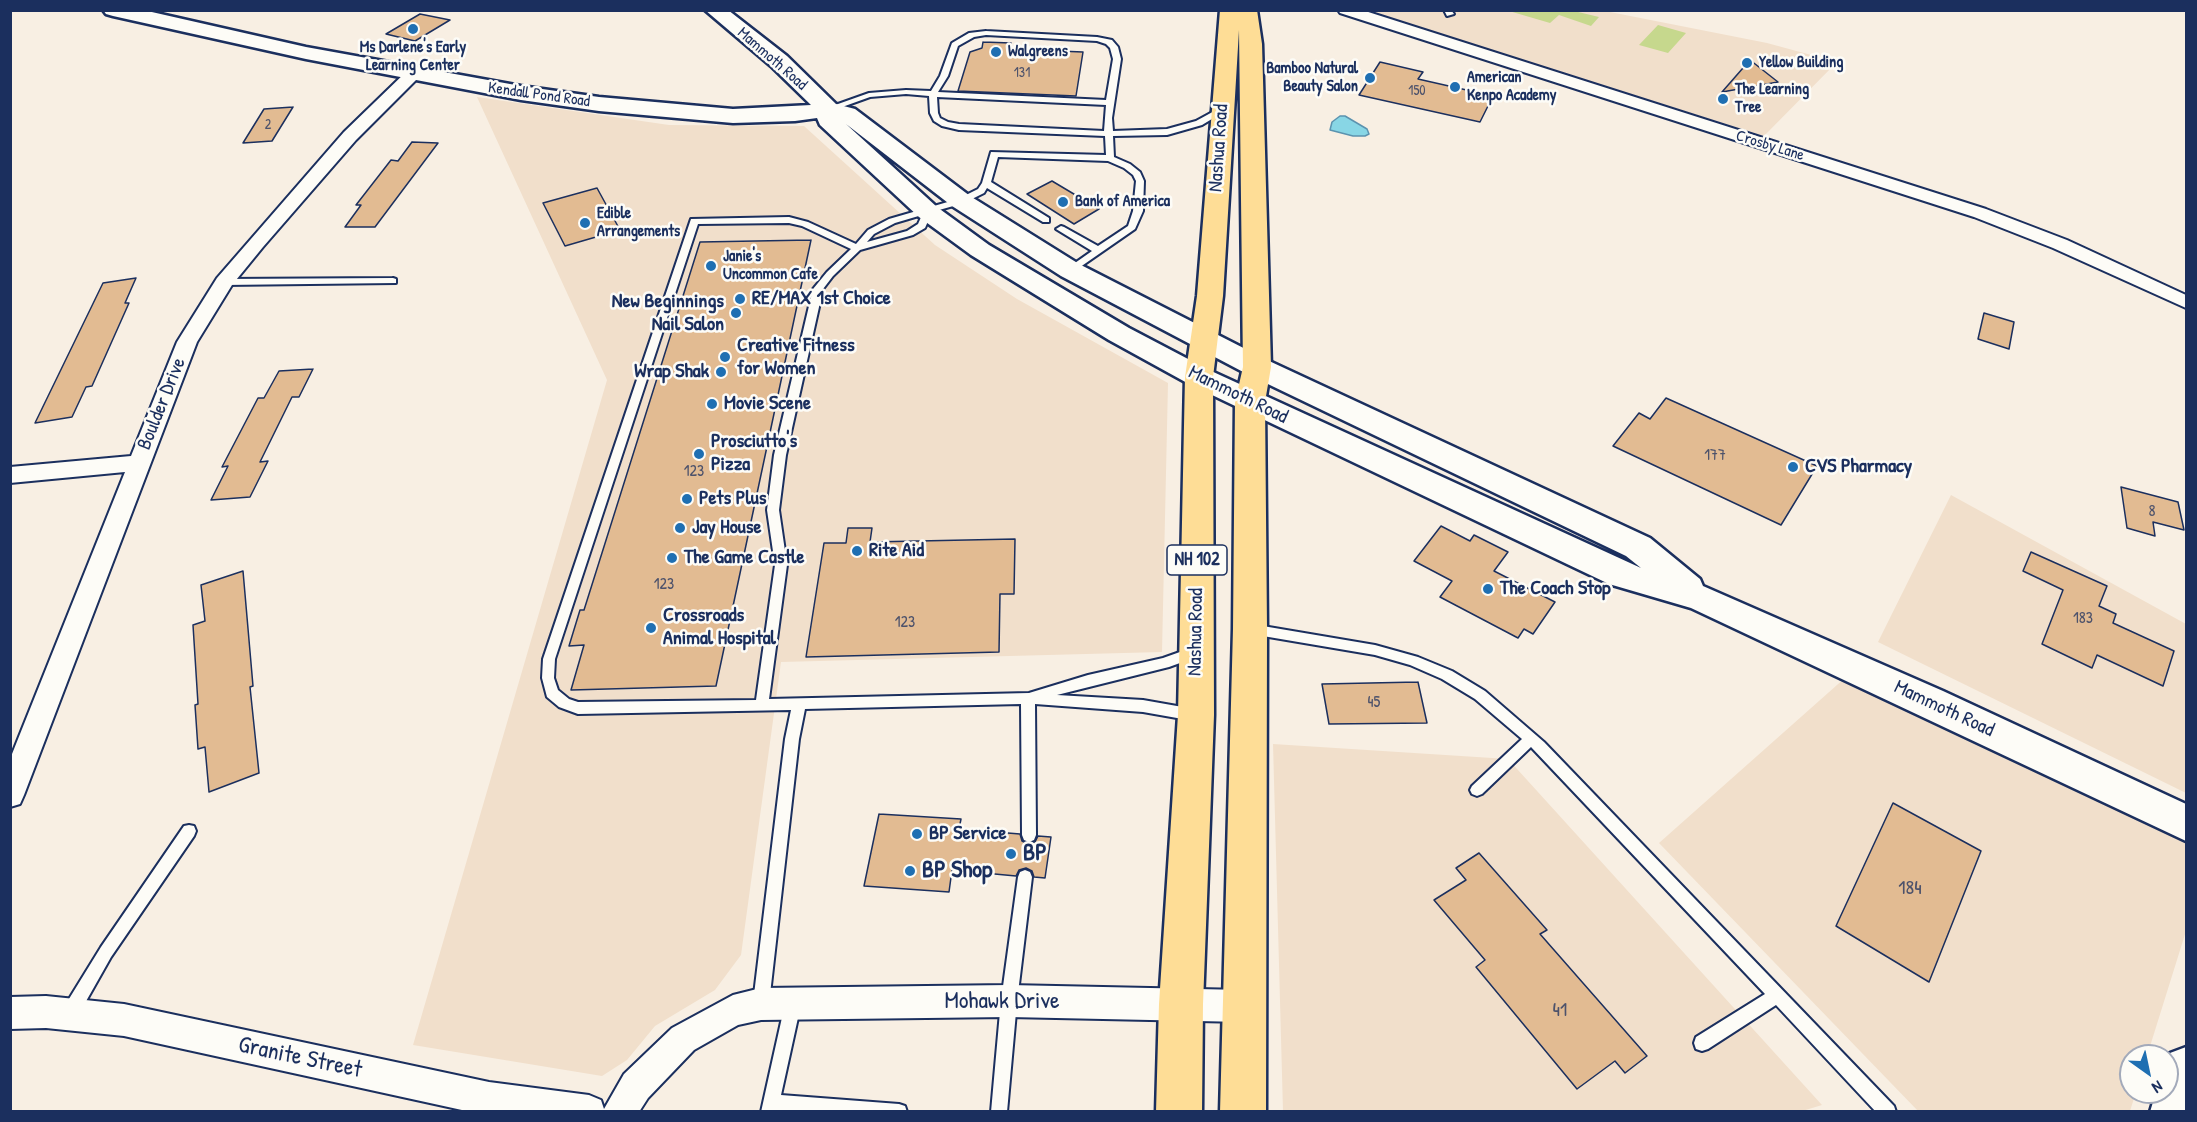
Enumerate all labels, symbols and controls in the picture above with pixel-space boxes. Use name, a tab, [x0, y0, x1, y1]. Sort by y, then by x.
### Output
marker: Ms Darlene's Early Learning Center	[406, 22, 420, 36]
street label: Mammoth Road	[733, 24, 811, 94]
place label: Ms Darlene's Early Learning Center	[360, 38, 466, 76]
place label: Walgreens	[1008, 42, 1068, 62]
marker: Walgreens	[989, 45, 1003, 59]
place label: Yellow Building	[1759, 53, 1843, 73]
marker: Yellow Building	[1740, 56, 1754, 70]
place label: Bamboo Natural Beauty Salon	[1266, 59, 1358, 97]
house number: 131	[1014, 65, 1030, 81]
place label: American Kenpo Academy	[1467, 68, 1556, 106]
marker: Bamboo Natural Beauty Salon	[1363, 71, 1377, 85]
street label: Kendall Pond Road	[487, 78, 591, 112]
marker: American Kenpo Academy	[1448, 80, 1462, 94]
place label: The Learning Tree	[1735, 80, 1809, 118]
house number: 150	[1408, 83, 1426, 99]
marker: The Learning Tree	[1716, 92, 1730, 106]
street label: Nashua Road	[1204, 103, 1234, 193]
house number: 2	[265, 117, 271, 133]
street label: Crosby Lane	[1734, 127, 1806, 165]
place label: Bank of America	[1075, 192, 1170, 212]
marker: Bank of America	[1056, 195, 1070, 209]
place label: Edible Arrangements	[597, 204, 680, 242]
marker: Edible Arrangements	[578, 216, 592, 230]
place label: Janie's Uncommon Cafe	[723, 247, 818, 285]
marker: Janie's Uncommon Cafe	[704, 259, 718, 273]
place label: RE/MAX 1st Choice	[752, 287, 891, 311]
place label: New Beginnings Nail Salon	[612, 290, 724, 337]
marker: RE/MAX 1st Choice	[733, 292, 747, 306]
marker: New Beginnings Nail Salon	[729, 306, 743, 320]
place label: Creative Fitness for Women	[737, 334, 855, 381]
marker: Creative Fitness for Women	[718, 350, 732, 364]
street label: Boulder Drive	[133, 354, 191, 454]
place label: Wrap Shak	[634, 360, 709, 384]
street label: Mammoth Road	[1184, 361, 1292, 429]
marker: Wrap Shak	[714, 365, 728, 379]
place label: Movie Scene	[724, 392, 811, 416]
marker: Movie Scene	[705, 397, 719, 411]
place label: Prosciutto's Pizza	[711, 430, 797, 477]
house number: 177	[1704, 446, 1726, 466]
marker: Prosciutto's Pizza	[692, 447, 706, 461]
place label: CVS Pharmacy	[1805, 455, 1912, 479]
marker: CVS Pharmacy	[1786, 460, 1800, 474]
house number: 123	[684, 462, 704, 482]
place label: Pets Plus	[699, 487, 766, 511]
marker: Pets Plus	[680, 492, 694, 506]
house number: 8	[2149, 502, 2155, 522]
place label: Jay House	[692, 516, 761, 540]
marker: Jay House	[673, 521, 687, 535]
place label: Rite Aid	[869, 539, 924, 563]
marker: Rite Aid	[850, 544, 864, 558]
road number: NH 102	[1167, 545, 1227, 575]
place label: The Game Castle	[684, 546, 805, 570]
marker: The Game Castle	[665, 551, 679, 565]
house number: 123	[654, 575, 674, 595]
place label: The Coach Stop	[1500, 577, 1611, 601]
marker: The Coach Stop	[1481, 582, 1495, 596]
street label: Nashua Road	[1183, 588, 1209, 676]
place label: Crossroads Animal Hospital	[663, 604, 776, 651]
house number: 183	[2073, 609, 2093, 629]
house number: 123	[895, 613, 915, 633]
marker: Crossroads Animal Hospital	[644, 621, 658, 635]
street label: Mammoth Road	[1890, 675, 1998, 743]
house number: 45	[1368, 693, 1380, 713]
place label: BP Service	[929, 822, 1006, 846]
marker: BP Service	[910, 827, 924, 841]
place label: BP	[1023, 840, 1047, 868]
marker: BP	[1004, 847, 1018, 861]
place label: BP Shop	[922, 857, 992, 885]
marker: BP Shop	[903, 864, 917, 878]
house number: 184	[1898, 877, 1922, 901]
street label: Mohawk Drive	[944, 988, 1060, 1016]
house number: 41	[1553, 999, 1567, 1023]
street label: Granite Street	[236, 1031, 364, 1085]
north arrow	[2119, 1044, 2179, 1104]
text: N	[2148, 1076, 2167, 1099]

